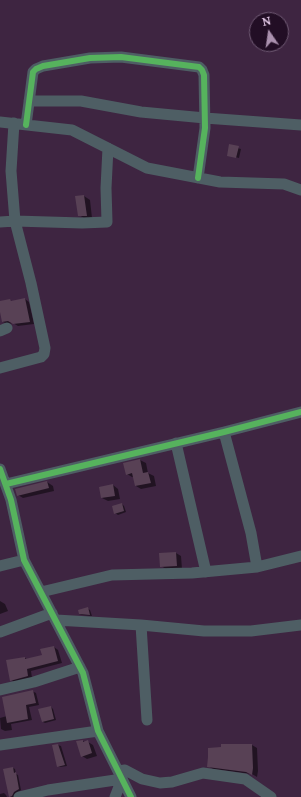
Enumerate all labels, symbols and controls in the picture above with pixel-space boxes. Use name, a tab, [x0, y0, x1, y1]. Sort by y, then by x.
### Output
north arrow	[249, 12, 289, 52]
text: N	[261, 14, 272, 29]

